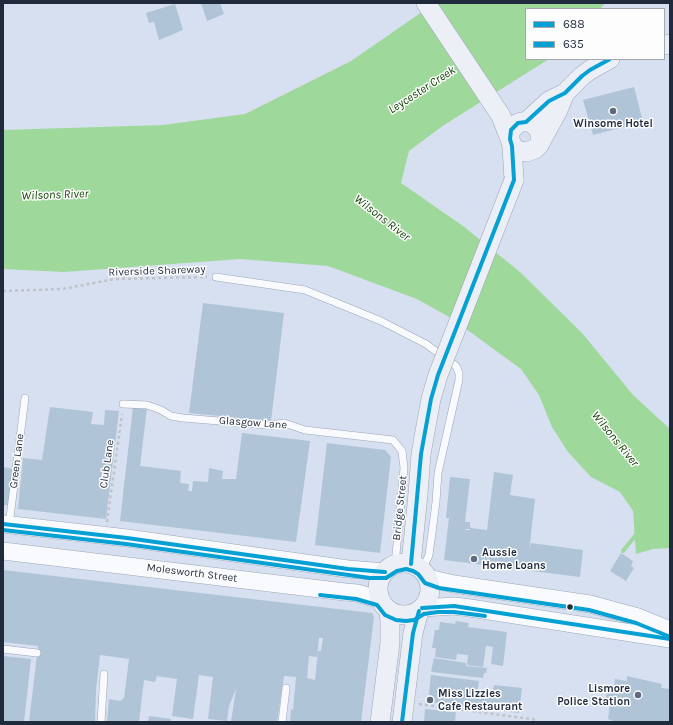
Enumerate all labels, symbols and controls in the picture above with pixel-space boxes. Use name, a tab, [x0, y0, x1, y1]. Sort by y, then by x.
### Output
legend	[525, 8, 665, 60]
text: 688	[563, 17, 585, 31]
text: 635	[563, 37, 584, 51]
water label: Leycester Creek	[386, 63, 458, 117]
marker: Winsome Hotel	[608, 106, 618, 116]
place label: Winsome Hotel	[573, 117, 653, 131]
water label: Wilsons River	[21, 187, 89, 203]
water label: Wilsons River	[351, 192, 413, 244]
street label: Riverside Shareway	[108, 263, 206, 279]
water label: Wilsons River	[588, 408, 642, 470]
street label: Glasgow Lane	[218, 414, 288, 432]
street label: Green Lane	[7, 433, 27, 489]
street label: Club Lane	[97, 439, 117, 489]
street label: Bridge Street	[390, 475, 410, 541]
place label: Aussie Home Loans	[482, 546, 546, 572]
marker: Aussie Home Loans	[469, 554, 479, 564]
street label: Molesworth Street	[146, 561, 238, 585]
unlabelled marker	[565, 602, 575, 612]
place label: Lismore Police Station	[557, 682, 630, 708]
place label: Miss Lizzies Cafe Restaurant	[438, 687, 522, 713]
marker: Lismore Police Station	[633, 690, 643, 700]
marker: Miss Lizzies Cafe Restaurant	[425, 695, 435, 705]

